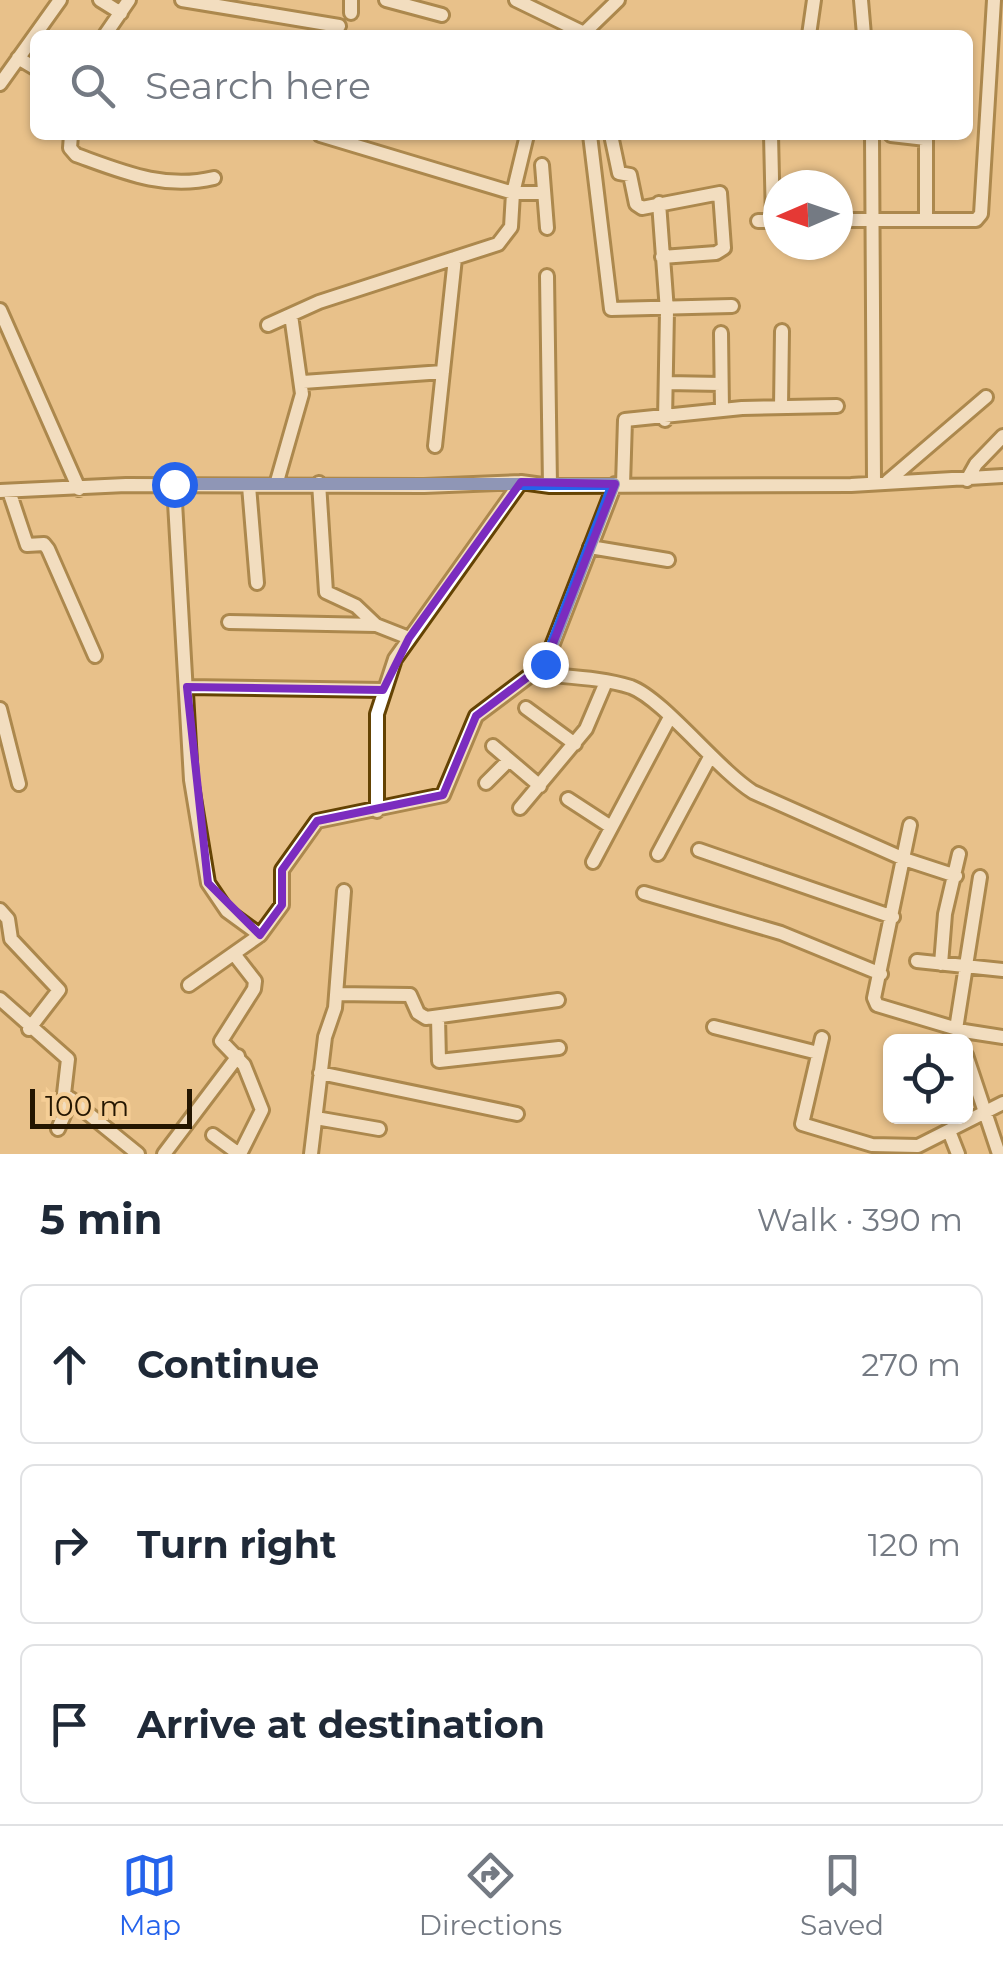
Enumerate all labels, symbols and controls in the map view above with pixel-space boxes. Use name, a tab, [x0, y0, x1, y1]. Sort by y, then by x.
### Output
search box	[30, 30, 973, 140]
icon: search	[65, 58, 120, 113]
text: Search here	[145, 62, 371, 109]
north arrow	[763, 170, 853, 260]
route start	[152, 462, 198, 508]
route end	[523, 642, 569, 688]
map controls	[883, 1034, 973, 1124]
button: locate	[883, 1034, 973, 1124]
scale bar	[30, 1084, 192, 1128]
text: 100 m	[45, 1089, 129, 1123]
text: 5 min	[40, 1193, 163, 1245]
text: Walk · 390 m	[757, 1200, 963, 1239]
icon: ahead	[42, 1337, 97, 1392]
text: Continue	[137, 1341, 319, 1388]
text: 270 m	[861, 1345, 961, 1384]
icon: right	[42, 1517, 97, 1572]
text: Turn right	[137, 1521, 336, 1568]
text: 120 m	[868, 1525, 961, 1564]
icon: arrive	[42, 1697, 97, 1752]
text: Arrive at destination	[137, 1701, 545, 1748]
tab: Map	[119, 1848, 181, 1942]
tab: Directions	[419, 1848, 562, 1942]
tab: Saved	[800, 1848, 884, 1942]

